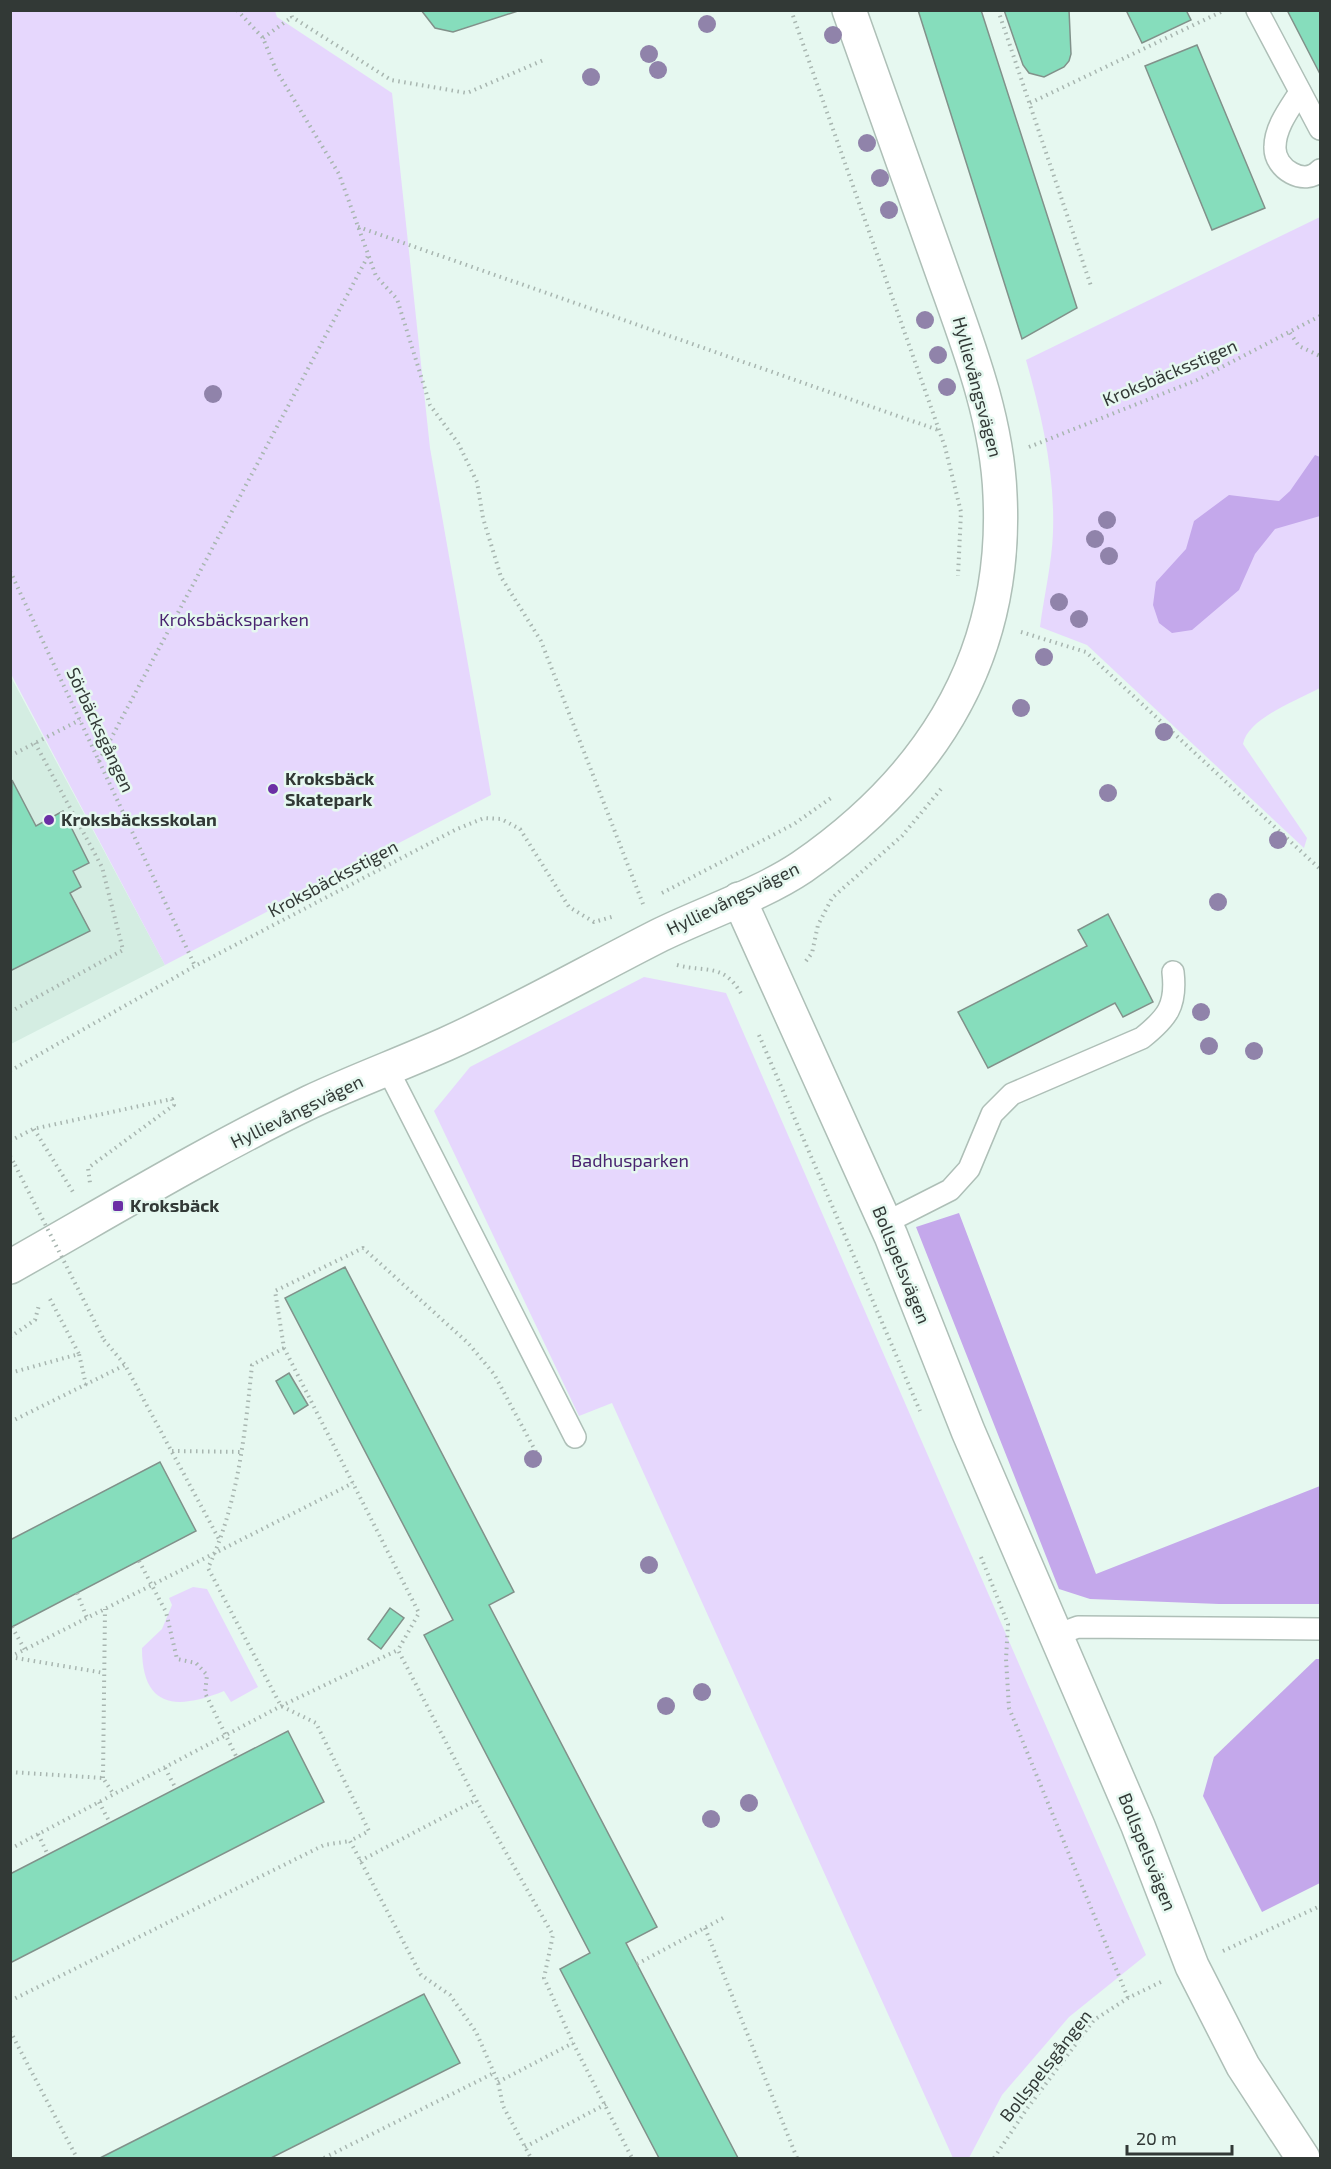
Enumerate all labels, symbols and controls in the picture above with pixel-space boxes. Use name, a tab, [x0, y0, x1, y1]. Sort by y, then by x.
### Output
street label: Hyllievångsvägen	[949, 314, 1007, 459]
street label: Kroksbäcksstigen	[1099, 334, 1240, 410]
park label: Kroksbäcksparken	[159, 608, 309, 630]
street label: Sörbäcksgången	[62, 664, 139, 795]
place label: Kroksbäck Skatepark	[285, 767, 374, 810]
marker: Kroksbäck Skatepark	[266, 782, 280, 796]
place label: Kroksbäcksskolan	[61, 808, 217, 830]
marker: Kroksbäcksskolan	[42, 813, 56, 827]
street label: Kroksbäcksstigen	[264, 835, 401, 922]
street label: Hyllievångsvägen	[663, 857, 802, 940]
street label: Hyllievångsvägen	[227, 1070, 366, 1153]
park label: Badhusparken	[571, 1149, 689, 1171]
place label: Kroksbäck	[130, 1194, 219, 1216]
marker: Kroksbäck	[111, 1199, 125, 1213]
street label: Bollspelsvägen	[868, 1202, 936, 1327]
street label: Bollspelsvägen	[1114, 1789, 1182, 1914]
street label: Bollspelsgången	[995, 2005, 1096, 2126]
scale bar	[1127, 2118, 1232, 2156]
text: 20 m	[1136, 2127, 1177, 2149]

